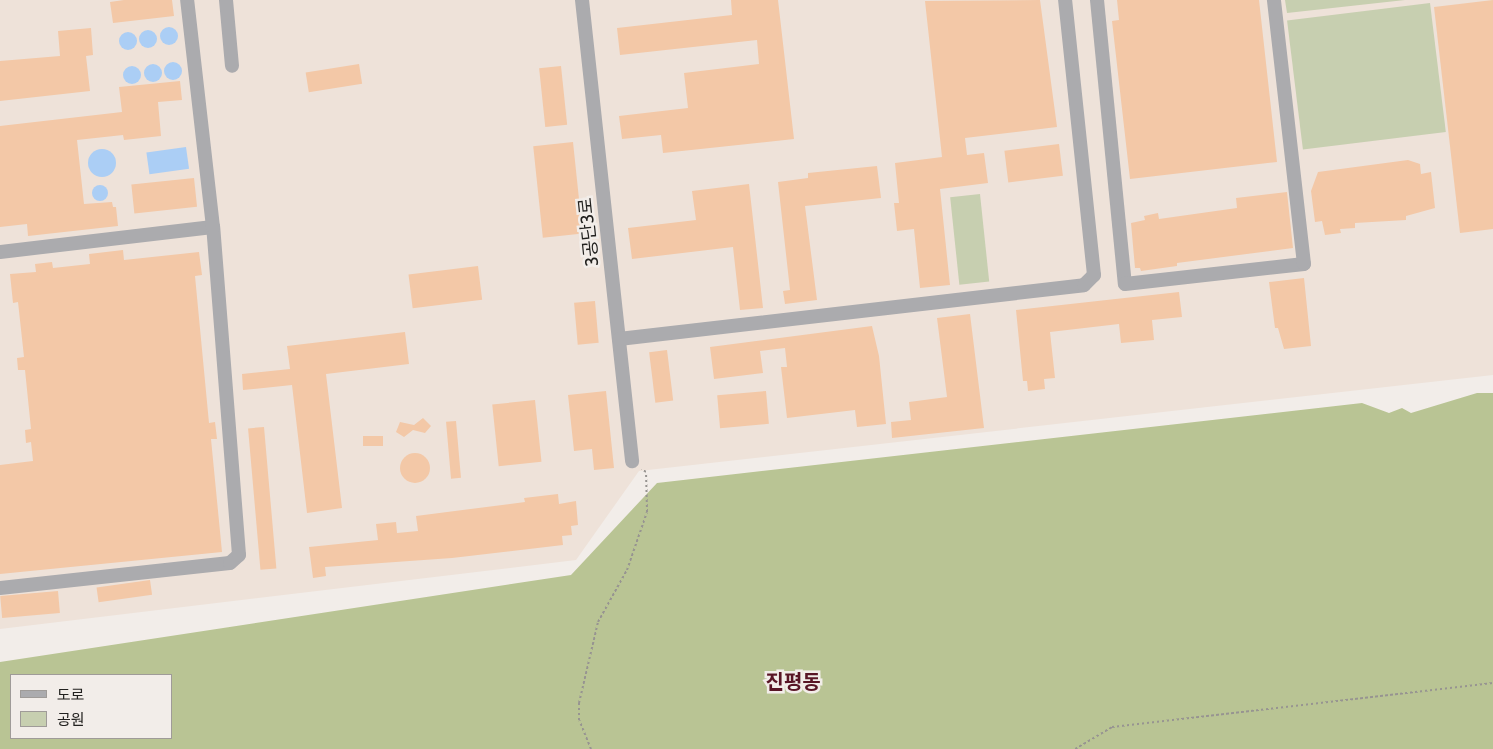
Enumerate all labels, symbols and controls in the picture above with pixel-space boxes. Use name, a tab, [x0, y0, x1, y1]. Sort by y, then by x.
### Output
street label: 3공단3로	[575, 196, 603, 268]
district label: 진평동	[765, 670, 821, 694]
legend	[10, 674, 172, 739]
text: 도로	[57, 686, 85, 704]
text: 공원	[57, 711, 85, 729]

